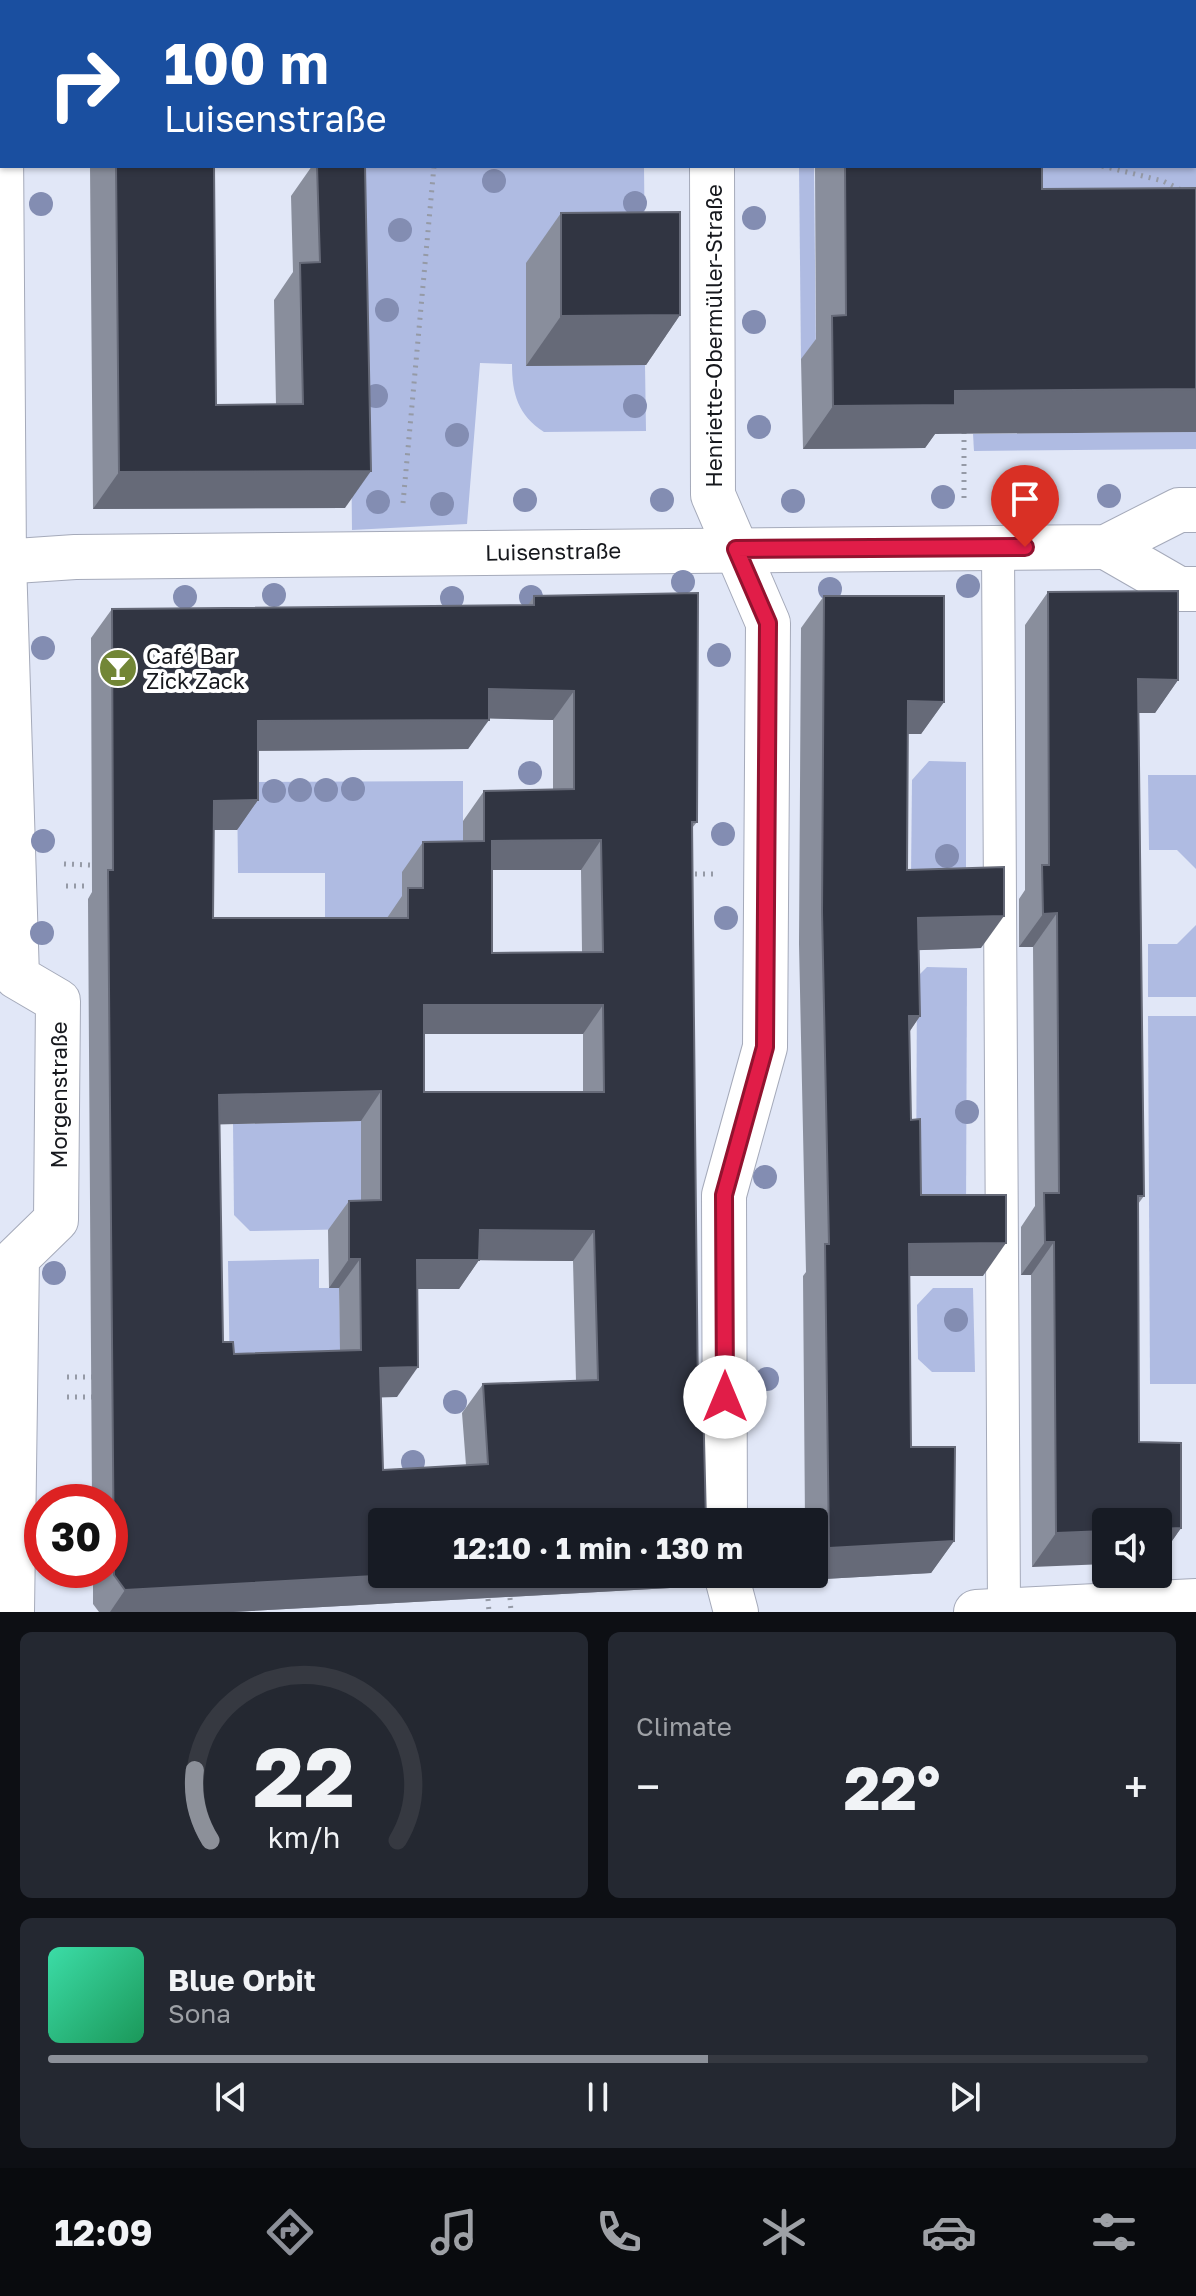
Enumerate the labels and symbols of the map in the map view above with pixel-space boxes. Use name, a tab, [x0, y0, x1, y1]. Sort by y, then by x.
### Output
street label: Henriette-Obermüller-Straße	[700, 184, 727, 488]
pin	[991, 465, 1059, 547]
street label: Luisenstraße	[485, 536, 621, 566]
place label: Café Bar Zick Zack	[146, 642, 245, 694]
bar icon: Café Bar Zick Zack	[97, 647, 139, 689]
street label: Morgenstraße	[45, 1021, 72, 1169]
position arrow	[683, 1355, 767, 1439]
speed limit sign: 30	[24, 1484, 128, 1588]

